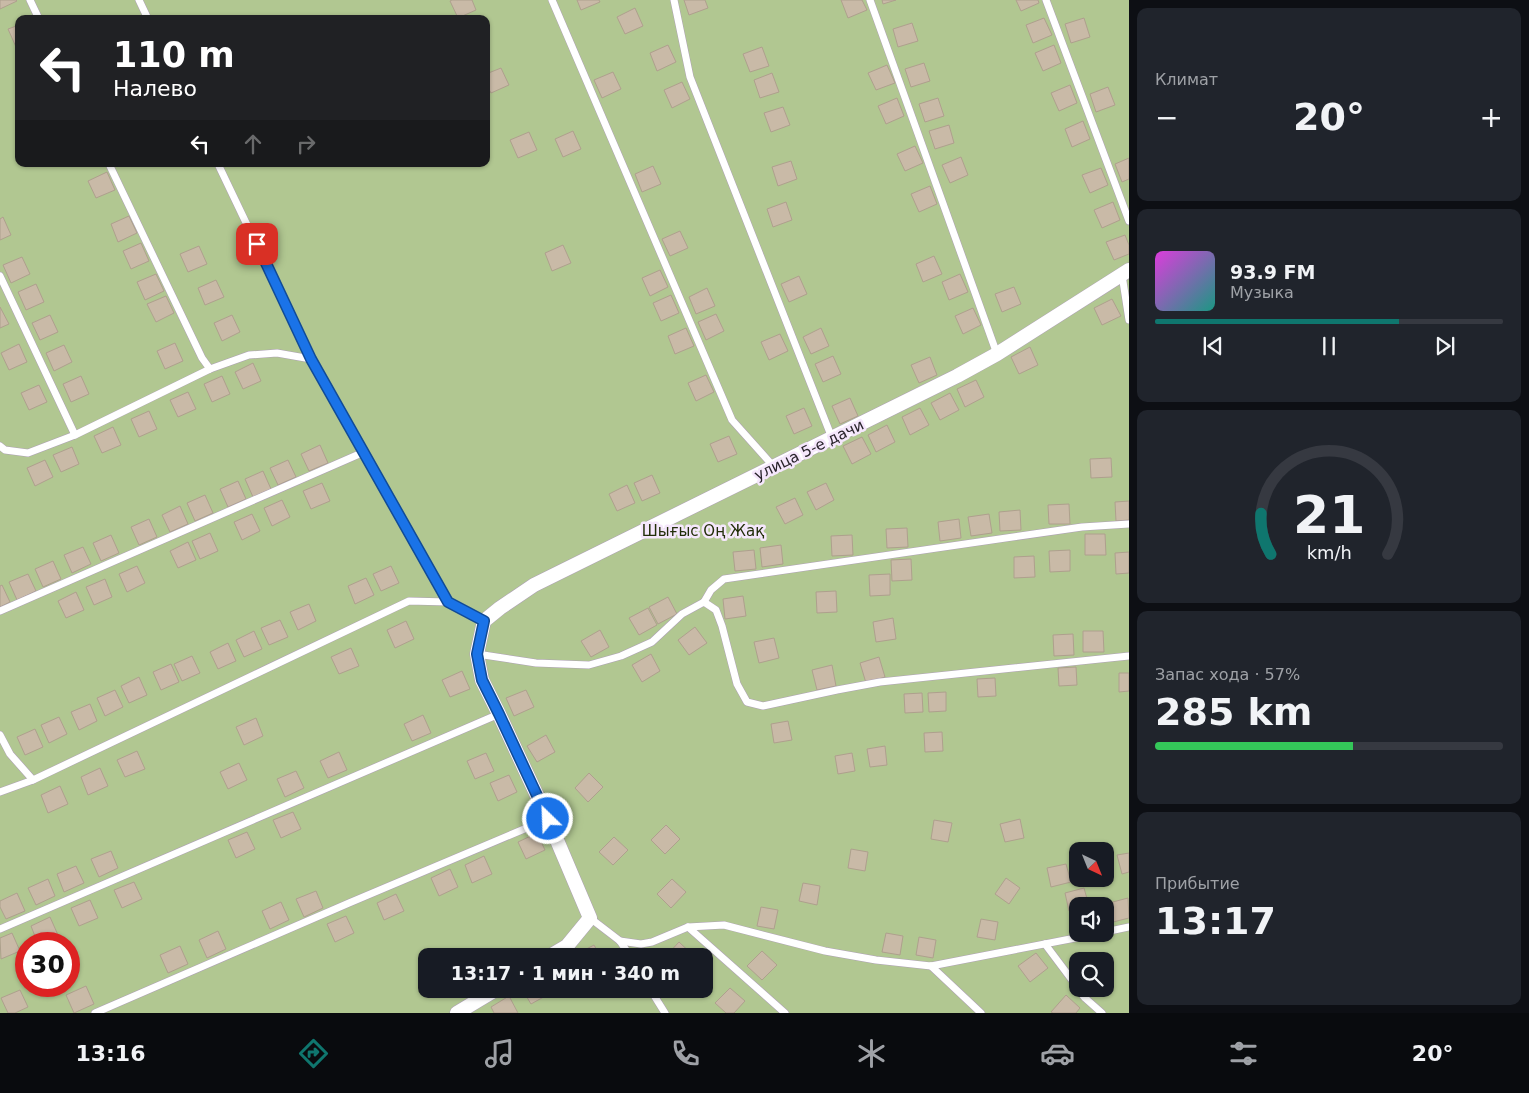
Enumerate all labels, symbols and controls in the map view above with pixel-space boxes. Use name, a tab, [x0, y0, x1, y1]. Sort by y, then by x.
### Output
icon: left	[30, 35, 95, 100]
text: 110 m	[113, 35, 235, 75]
text: Климат	[1155, 70, 1218, 89]
text: Налево	[113, 76, 197, 101]
text: 20°	[1293, 95, 1365, 139]
text: −	[1155, 101, 1178, 134]
text: +	[1480, 101, 1503, 134]
icon: left	[186, 130, 214, 158]
icon: ahead	[239, 130, 267, 158]
icon: right	[292, 130, 320, 158]
pin	[236, 223, 278, 265]
icon: arrive	[243, 230, 271, 258]
text: 93.9 FM	[1230, 261, 1315, 283]
text: Музыка	[1230, 283, 1294, 302]
icon: previous	[1199, 332, 1227, 360]
icon: pause	[1315, 332, 1343, 360]
icon: next	[1431, 332, 1459, 360]
street label: улица 5-е дачи	[751, 416, 867, 484]
text: 21	[1293, 485, 1365, 545]
park label: Шығыс Оң Жақ	[642, 522, 764, 540]
text: km/h	[1306, 542, 1352, 563]
text: Запас хода · 57%	[1155, 665, 1300, 684]
text: 285 km	[1155, 690, 1312, 734]
position arrow	[521, 792, 573, 844]
north arrow	[1069, 842, 1114, 888]
map controls	[1069, 842, 1114, 997]
text: Прибытие	[1155, 874, 1240, 893]
button: sound	[1069, 897, 1114, 942]
text: 13:17	[1155, 899, 1276, 943]
speed limit sign: 30	[15, 932, 80, 997]
button: search	[1069, 952, 1114, 997]
text: 13:17 · 1 мин · 340 m	[451, 962, 680, 984]
icon: directions	[296, 1036, 331, 1071]
icon: music	[482, 1036, 517, 1071]
icon: phone	[668, 1036, 703, 1071]
icon: climate	[854, 1036, 889, 1071]
icon: car	[1040, 1036, 1075, 1071]
icon: filters	[1226, 1036, 1261, 1071]
text: 13:16	[75, 1041, 145, 1066]
text: 20°	[1412, 1041, 1453, 1066]

